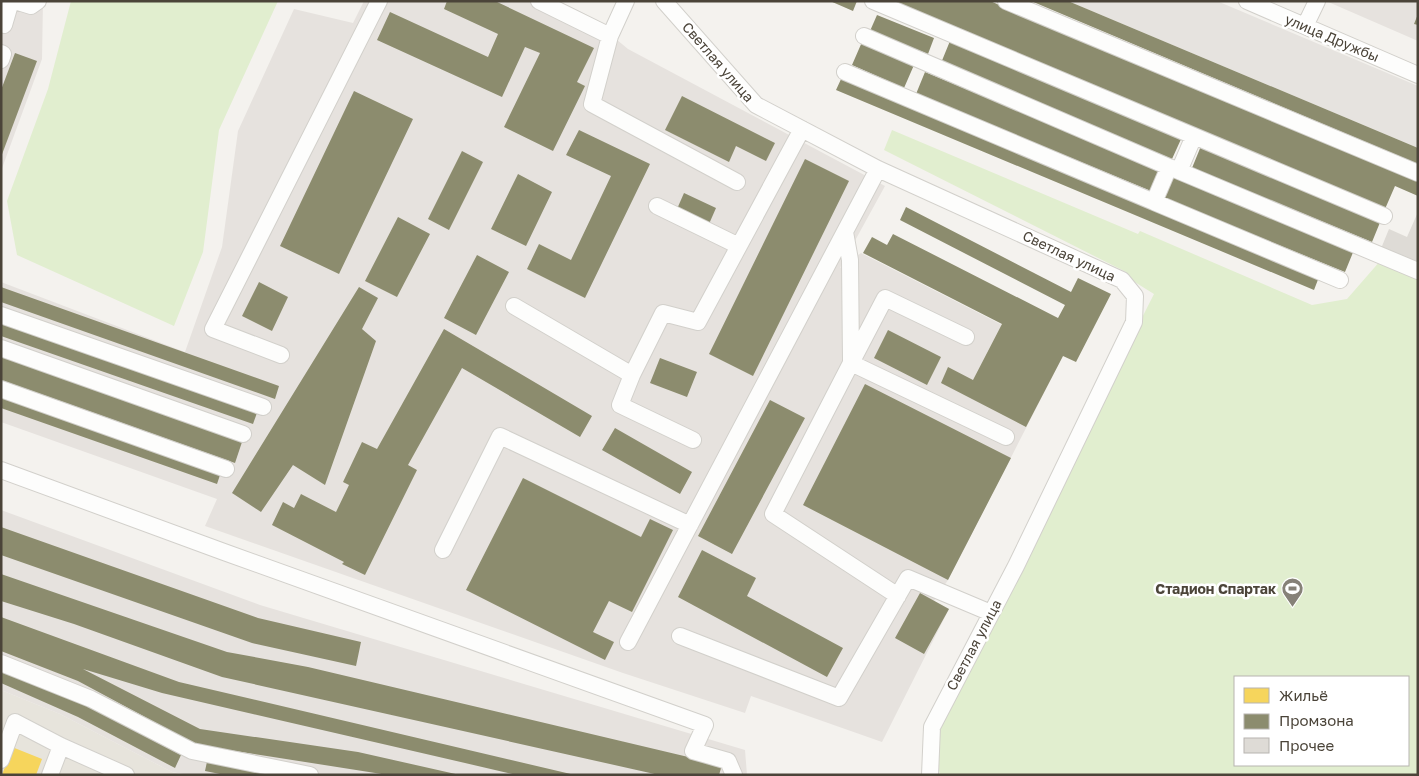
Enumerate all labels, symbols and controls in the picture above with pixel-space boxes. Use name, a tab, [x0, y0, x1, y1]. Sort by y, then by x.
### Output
street label: улица Дружбы	[1283, 10, 1382, 65]
street label: Светлая улица	[679, 18, 758, 105]
street label: Светлая улица	[1020, 227, 1118, 284]
sports icon: Стадион Спартак	[1280, 577, 1304, 608]
place label: Стадион Спартак	[1155, 580, 1276, 597]
street label: Светлая улица	[943, 596, 1005, 693]
legend	[1234, 676, 1409, 766]
text: Жильё	[1279, 686, 1328, 704]
text: Промзона	[1279, 711, 1354, 729]
text: Прочее	[1279, 736, 1335, 754]

